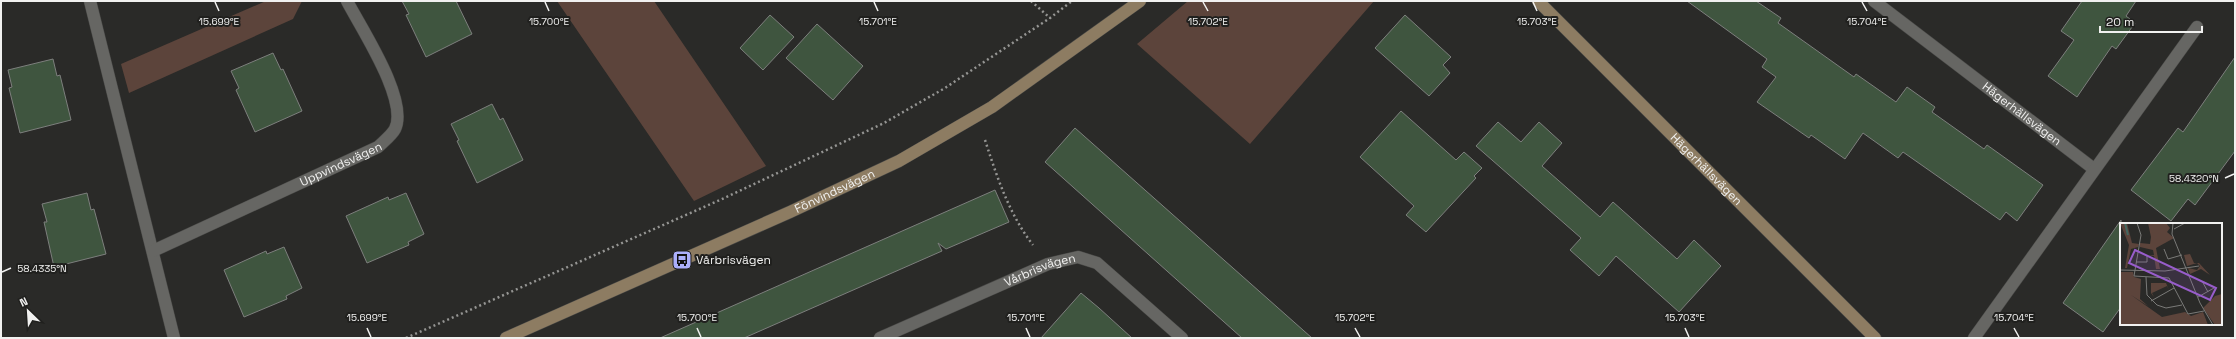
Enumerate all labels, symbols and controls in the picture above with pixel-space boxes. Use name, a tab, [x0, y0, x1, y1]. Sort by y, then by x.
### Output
scale bar	[2100, 8, 2202, 34]
text: 20 m	[2106, 14, 2134, 30]
text: 15.699°E	[199, 15, 240, 28]
text: 15.700°E	[529, 15, 569, 28]
text: 15.701°E	[859, 15, 897, 28]
text: 15.702°E	[1188, 15, 1228, 28]
text: 15.703°E	[1517, 15, 1557, 28]
text: 15.704°E	[1847, 15, 1887, 28]
street label: Hägerhällsvägen	[1979, 79, 2065, 149]
street label: Hägerhällsvägen	[1667, 130, 1746, 209]
street label: Uppvindsvägen	[297, 138, 385, 190]
street label: Fönvindsvägen	[792, 165, 877, 217]
text: 58.4320°N	[2169, 172, 2219, 185]
inset map	[2120, 223, 2222, 325]
bus stop icon: Vårbrisvägen	[671, 249, 693, 271]
street label: Vårbrisvägen	[1002, 250, 1077, 290]
place label: Vårbrisvägen	[696, 252, 771, 268]
text: 58.4335°N	[17, 262, 67, 275]
north arrow	[8, 291, 48, 331]
text: N	[17, 294, 30, 310]
text: 15.699°E	[347, 311, 388, 324]
text: 15.700°E	[677, 311, 717, 324]
text: 15.701°E	[1007, 311, 1045, 324]
text: 15.702°E	[1335, 311, 1375, 324]
text: 15.703°E	[1665, 311, 1705, 324]
text: 15.704°E	[1994, 311, 2034, 324]

